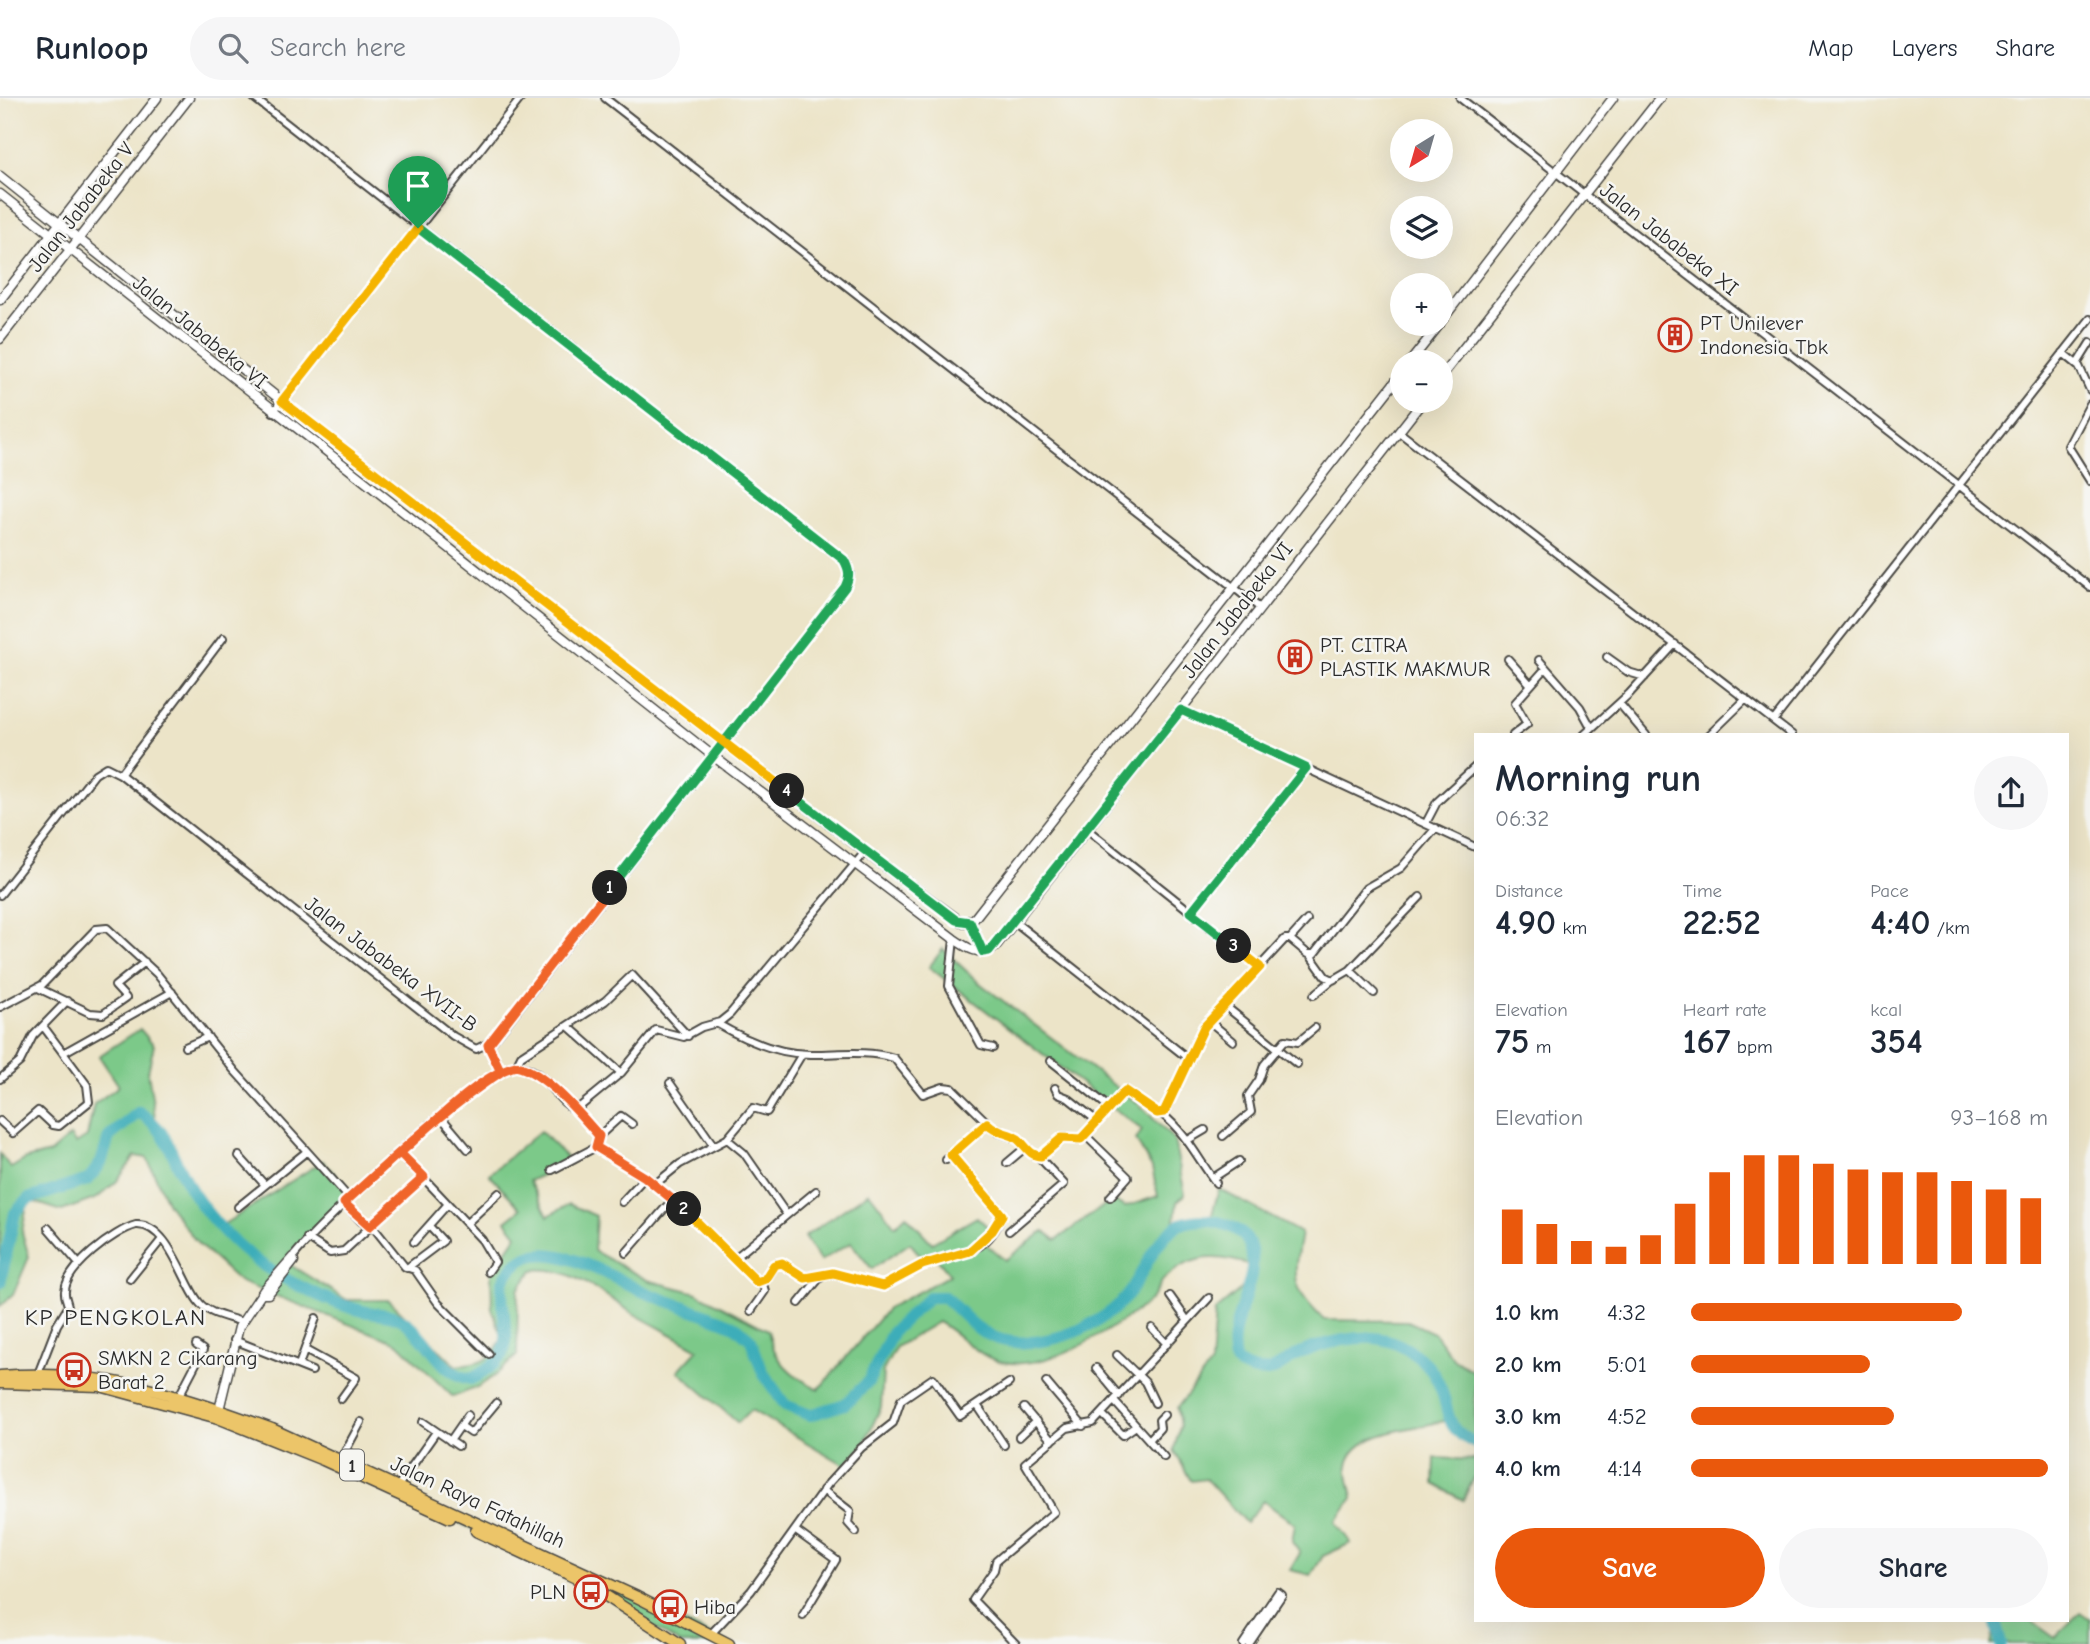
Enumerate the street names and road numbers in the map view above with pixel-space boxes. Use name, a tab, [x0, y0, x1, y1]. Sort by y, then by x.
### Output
street label: Jalan Jababeka V	[23, 137, 139, 276]
street label: Jalan Jababeka XI	[1595, 178, 1743, 300]
street label: Jalan Jababeka VI	[128, 270, 272, 394]
street label: Jalan Jababeka VI	[1176, 537, 1298, 683]
street label: Jalan Jababeka XVII-B	[300, 891, 482, 1037]
road number: 1	[340, 1450, 364, 1480]
street label: Jalan Raya Fatahillah	[387, 1451, 569, 1553]

